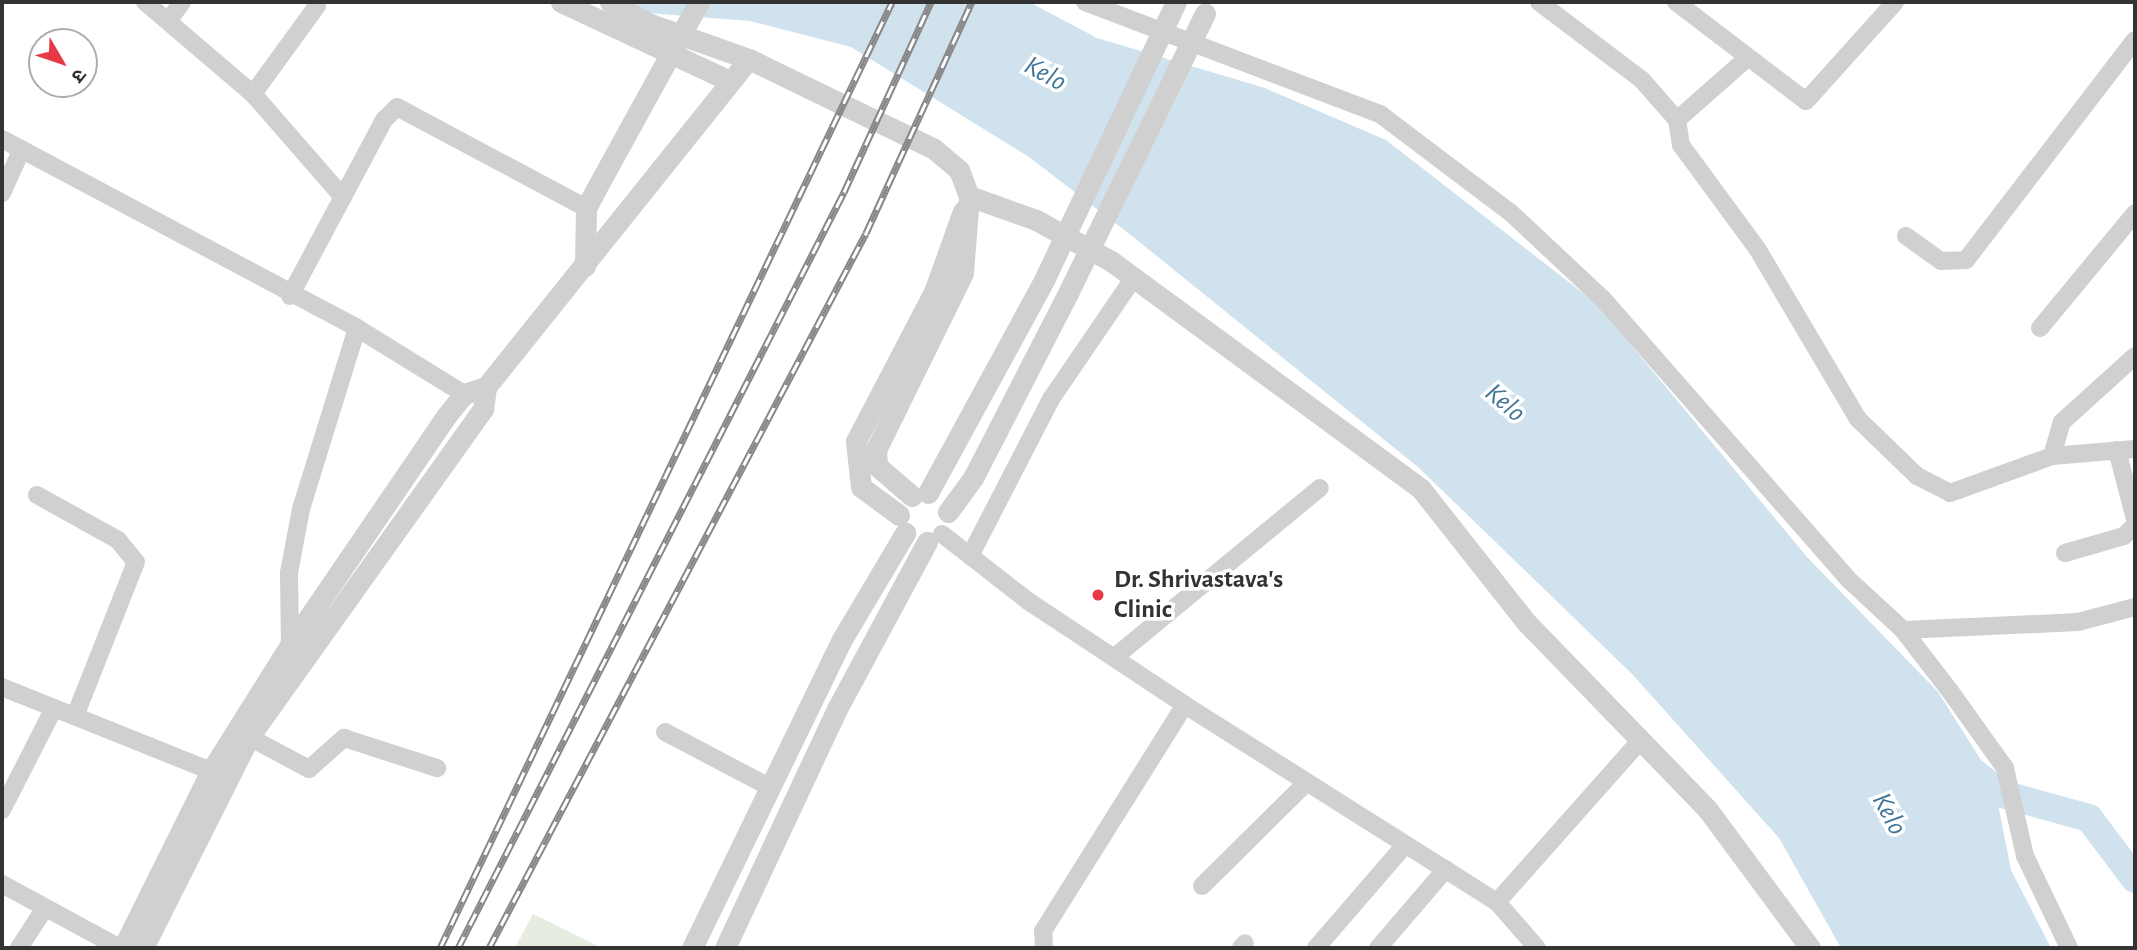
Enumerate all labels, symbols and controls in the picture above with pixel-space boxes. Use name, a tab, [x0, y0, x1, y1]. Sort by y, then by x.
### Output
north arrow	[28, 28, 98, 98]
water label: Kelo	[1018, 49, 1072, 99]
text: उ	[67, 65, 89, 86]
water label: Kelo	[1478, 376, 1532, 430]
place label: Dr. Shrivastava's Clinic	[1114, 564, 1283, 626]
marker: Dr. Shrivastava's Clinic	[1088, 585, 1108, 605]
water label: Kelo	[1864, 787, 1914, 841]

